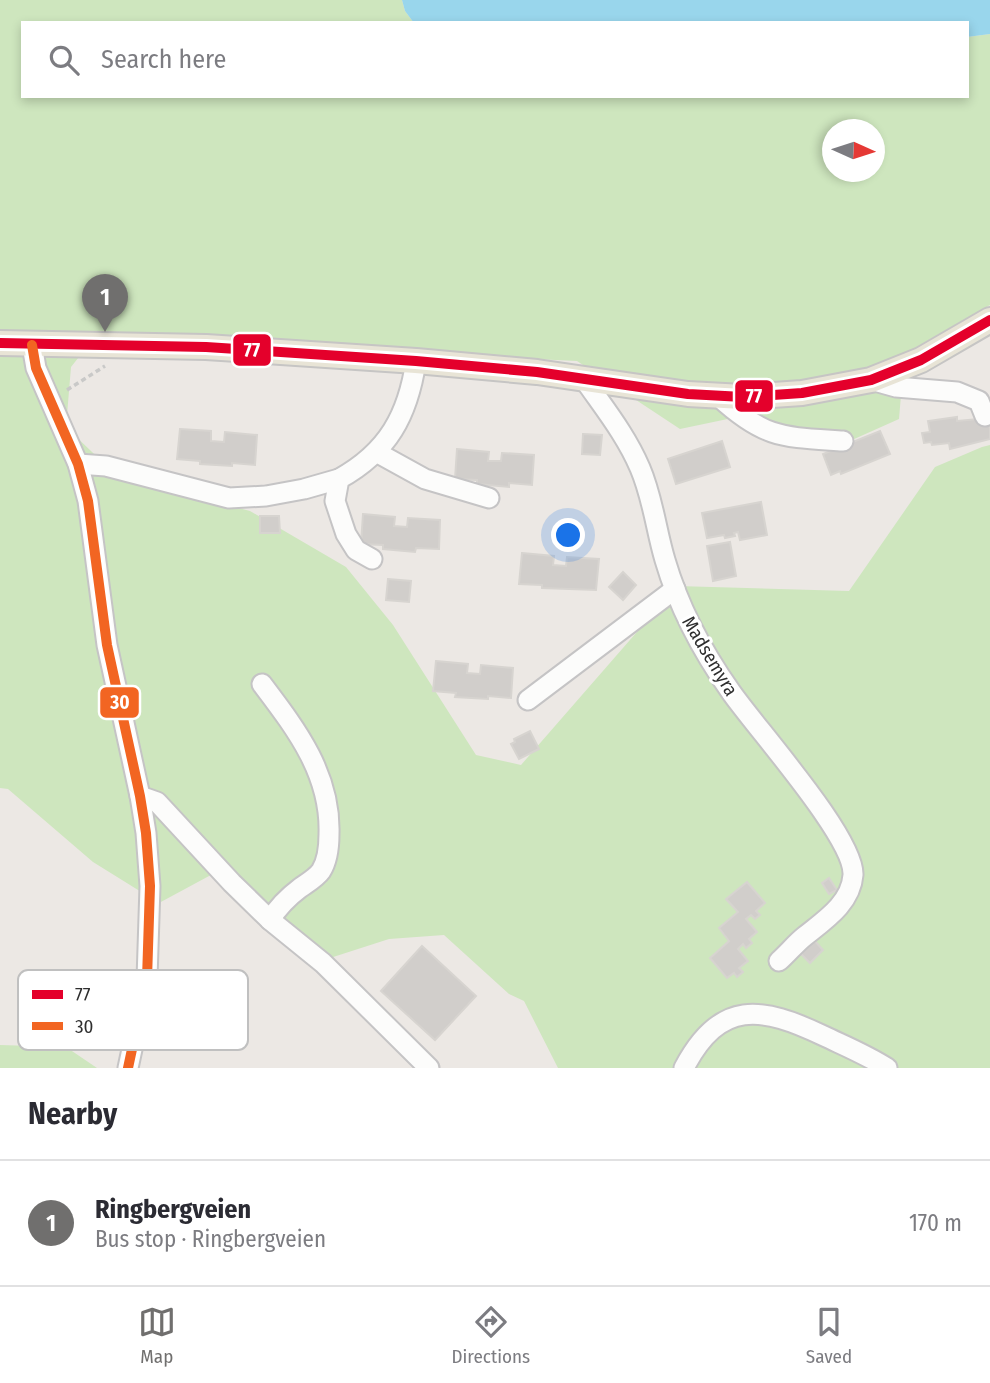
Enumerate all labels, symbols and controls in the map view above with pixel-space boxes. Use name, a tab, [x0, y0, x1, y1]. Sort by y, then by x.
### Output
search box	[21, 21, 969, 98]
icon: search	[45, 41, 83, 79]
text: Search here	[101, 44, 226, 75]
north arrow	[822, 119, 885, 182]
pin: 1	[82, 274, 128, 332]
line badge: 77	[232, 333, 272, 367]
text: 77	[244, 339, 260, 362]
line badge: 77	[734, 379, 774, 413]
text: 77	[746, 385, 762, 408]
your location	[551, 518, 585, 552]
street label: Madsemyra	[677, 612, 743, 700]
line badge: 30	[99, 686, 140, 719]
text: 30	[109, 691, 130, 714]
legend	[18, 970, 248, 1050]
text: 77	[75, 983, 91, 1006]
text: 30	[75, 1015, 93, 1038]
text: Nearby	[28, 1096, 117, 1132]
text: Ringbergveien	[95, 1194, 251, 1225]
text: 1	[46, 1209, 56, 1237]
text: 170 m	[909, 1209, 962, 1237]
text: Bus stop · Ringbergveien	[95, 1225, 326, 1253]
tab: Map	[138, 1303, 176, 1368]
tab: Directions	[452, 1303, 530, 1368]
tab: Saved	[806, 1303, 852, 1368]

